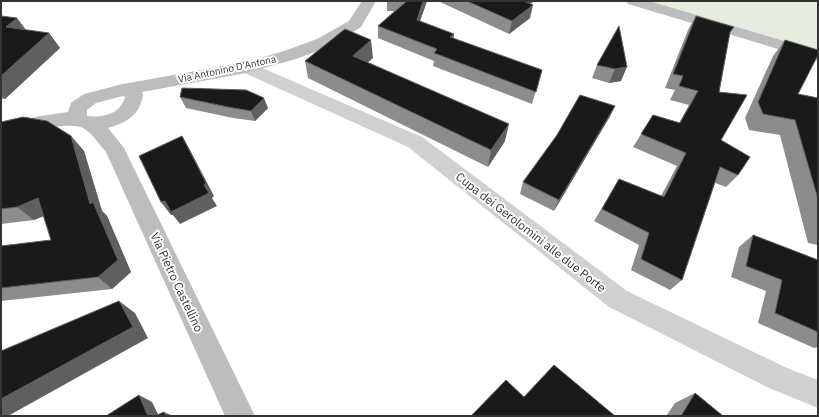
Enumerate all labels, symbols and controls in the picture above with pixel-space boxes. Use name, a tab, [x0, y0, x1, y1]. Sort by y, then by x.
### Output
street label: Via Antonino D'Antona	[177, 52, 278, 86]
street label: Cupa dei Gerolomini alle due Porte	[453, 169, 609, 296]
street label: Via Pietro Castellino	[147, 230, 207, 334]

